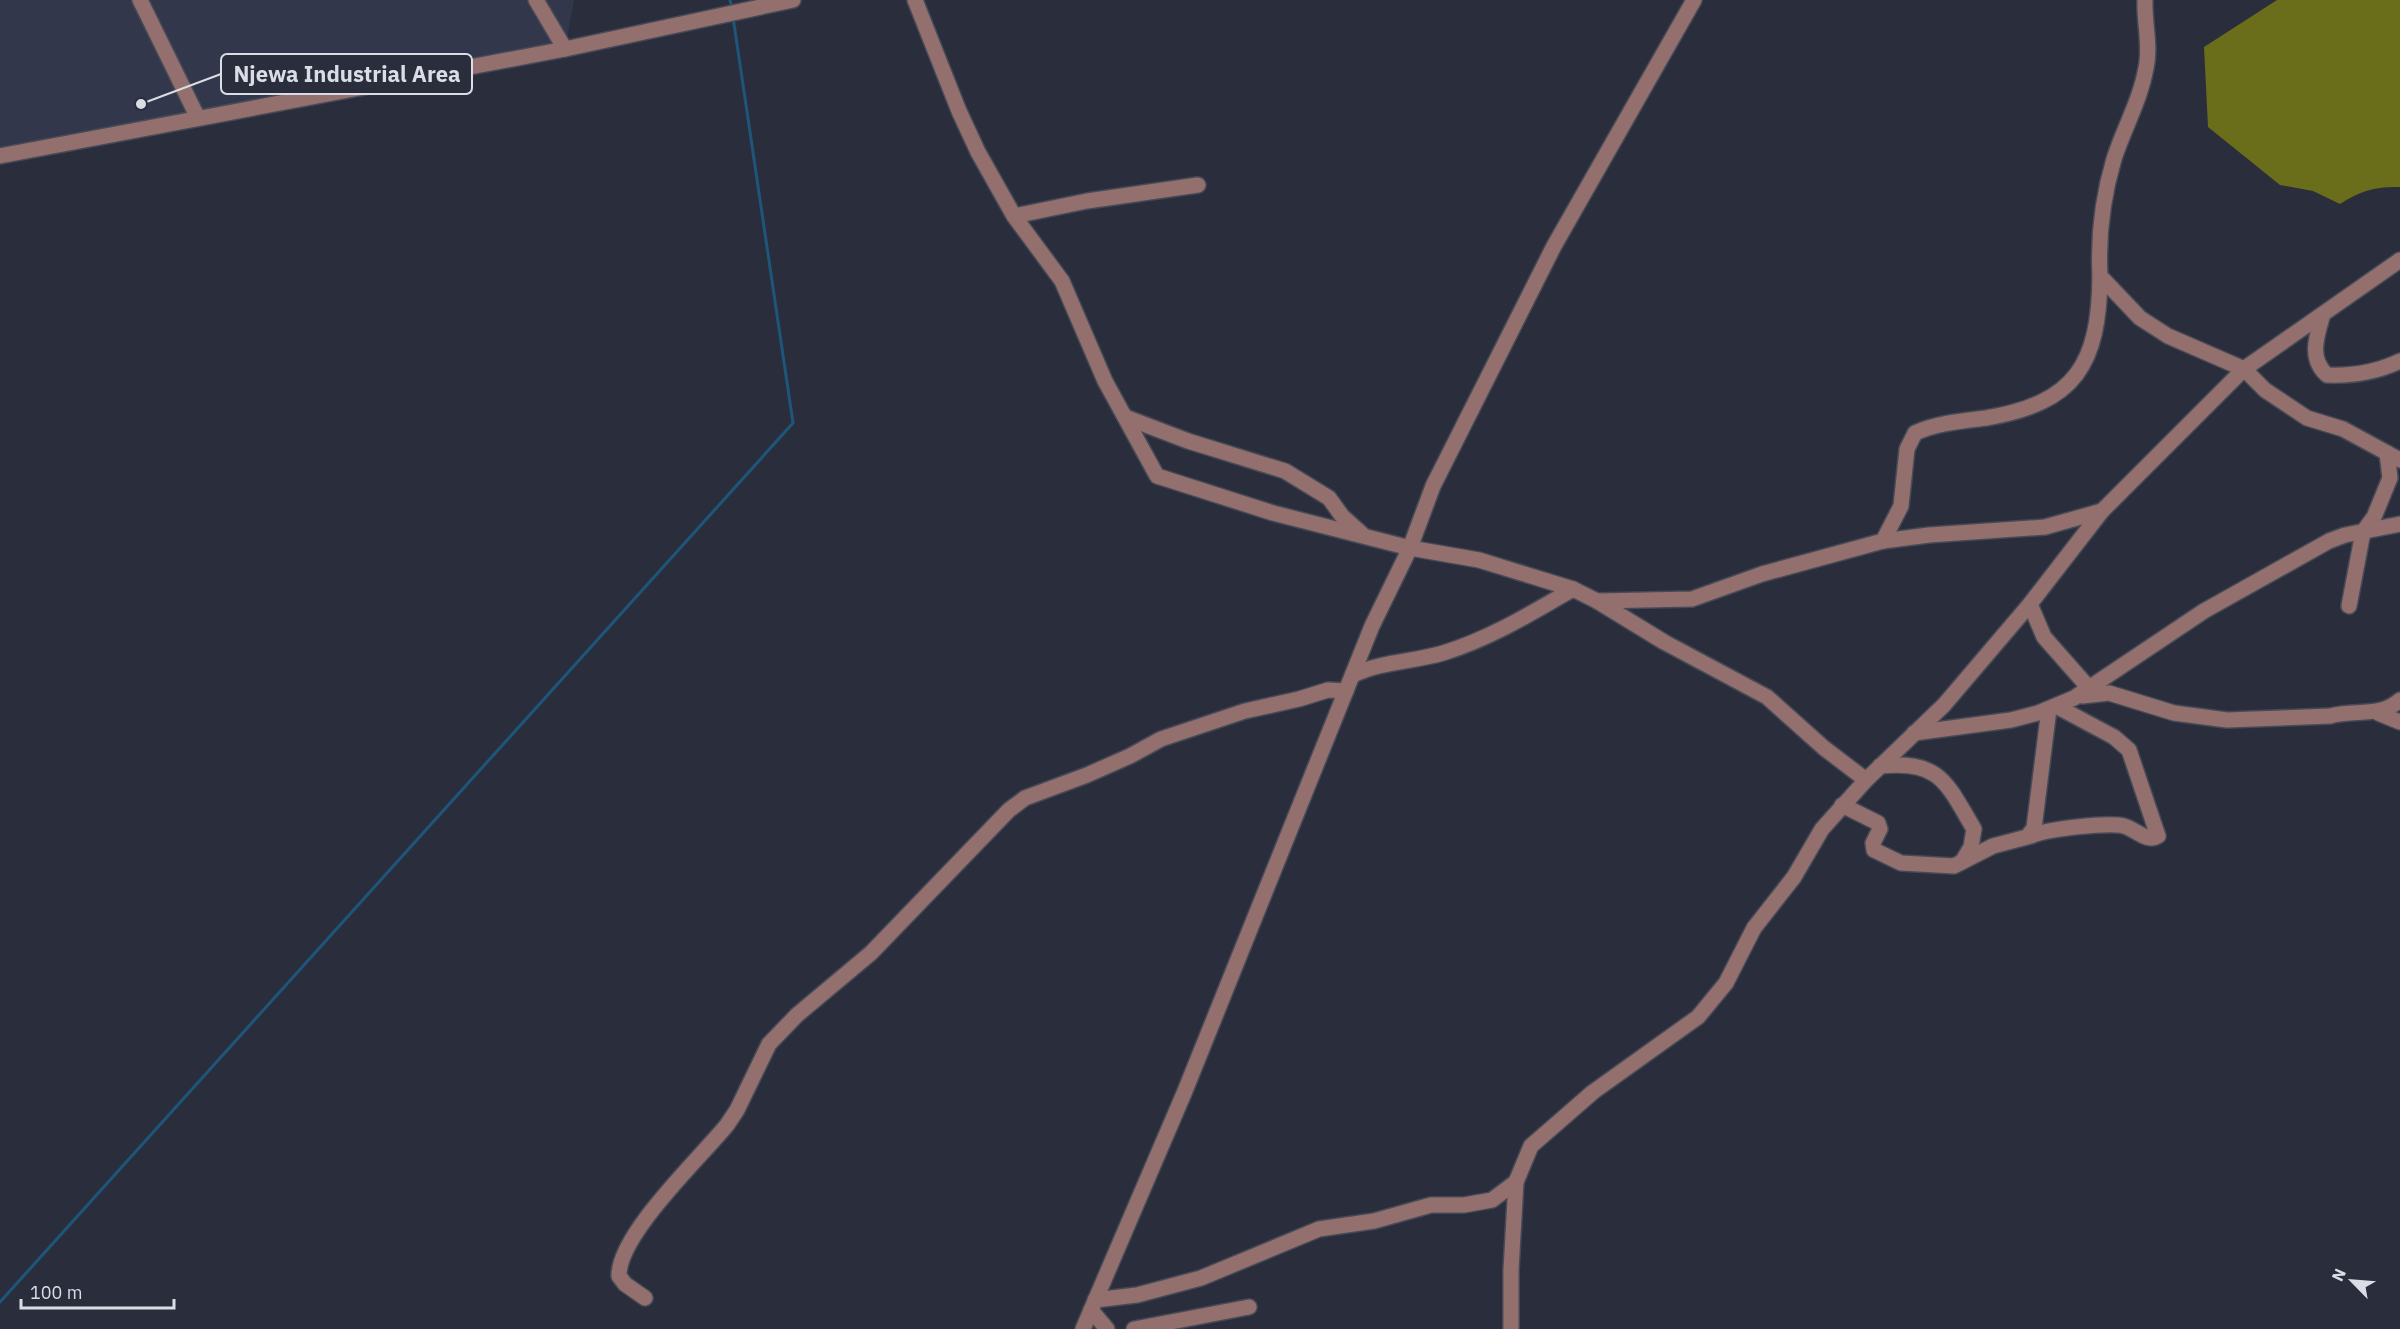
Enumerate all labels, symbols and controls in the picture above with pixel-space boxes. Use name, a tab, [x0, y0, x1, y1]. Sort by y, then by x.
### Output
callout: Njewa Industrial Area	[221, 54, 472, 94]
text: Njewa Industrial Area	[233, 59, 461, 88]
north arrow	[2322, 1251, 2382, 1311]
text: N	[2327, 1265, 2350, 1284]
scale bar	[21, 1272, 174, 1310]
text: 100 m	[30, 1281, 82, 1304]

